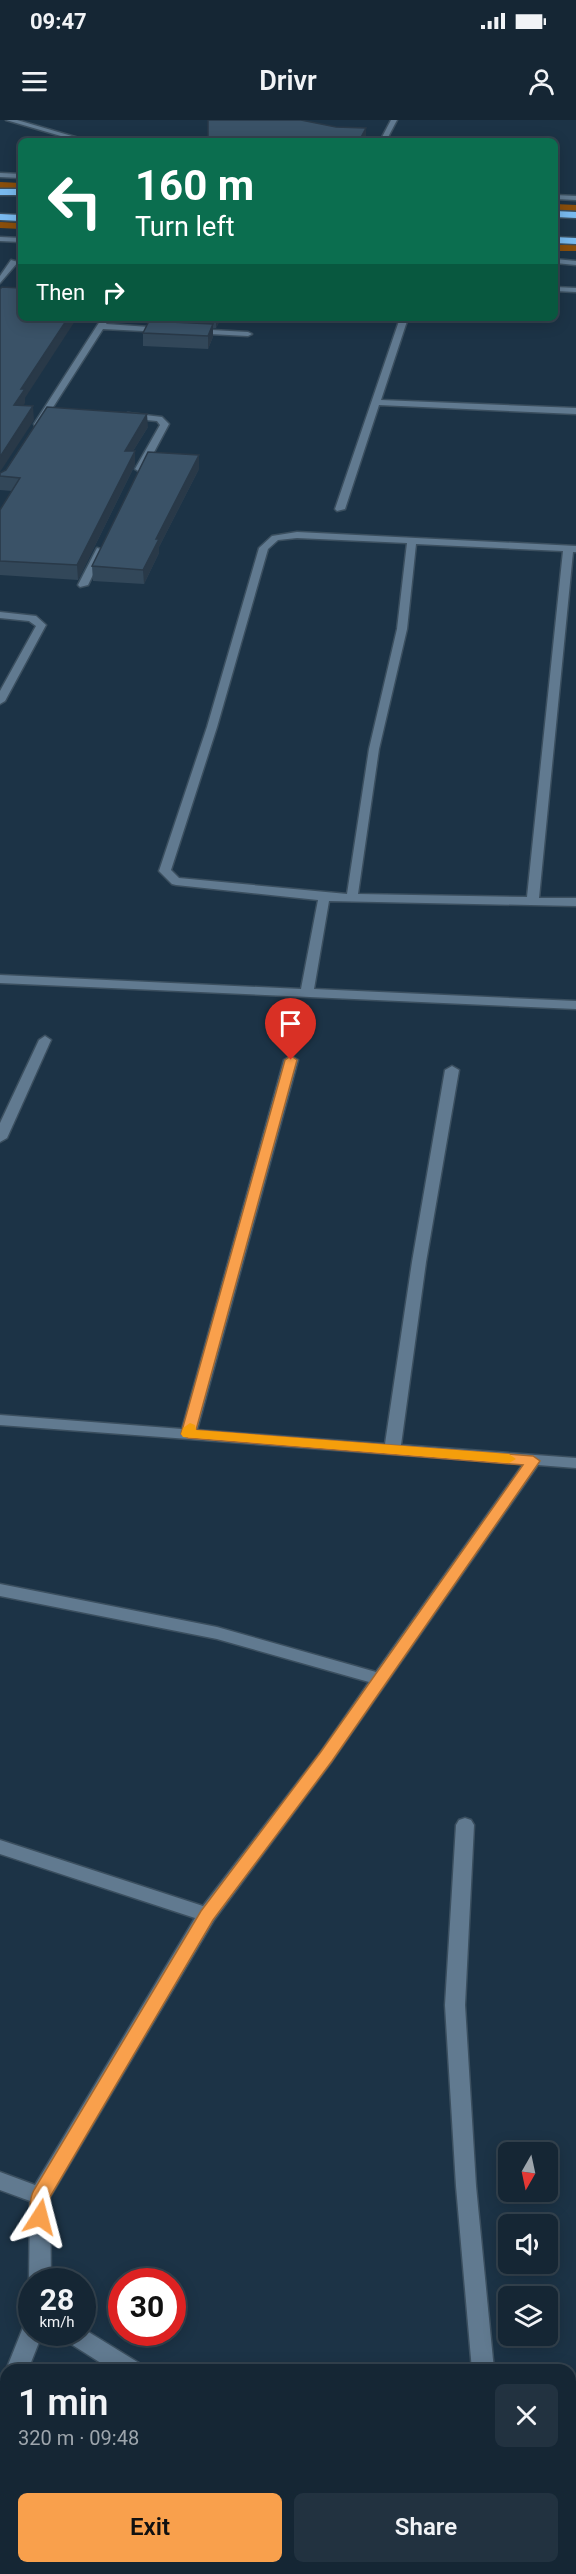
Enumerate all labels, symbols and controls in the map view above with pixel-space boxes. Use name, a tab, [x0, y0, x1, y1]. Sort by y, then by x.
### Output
text: 09:47	[30, 9, 87, 34]
icon: menu	[18, 65, 51, 98]
text: Drivr	[259, 65, 317, 97]
icon: person	[525, 65, 558, 98]
text: 160 m	[135, 161, 254, 210]
icon: left	[36, 162, 114, 240]
text: Turn left	[135, 211, 235, 243]
icon: right	[97, 276, 130, 309]
text: Then	[36, 280, 85, 305]
pin	[265, 998, 316, 1060]
icon: arrive	[274, 1007, 307, 1040]
north arrow	[498, 2142, 558, 2202]
map controls	[498, 2142, 558, 2346]
position arrow	[8, 2185, 72, 2249]
button: sound	[498, 2214, 558, 2274]
speed limit sign: 30	[108, 2268, 186, 2346]
text: 28	[40, 2282, 74, 2317]
button: layers	[498, 2286, 558, 2346]
text: km/h	[39, 2313, 75, 2331]
text: 1 min	[18, 2382, 108, 2424]
button: close	[495, 2384, 558, 2447]
text: 320 m · 09:48	[18, 2426, 139, 2450]
button: Exit	[18, 2493, 282, 2562]
button: Share	[294, 2493, 558, 2562]

